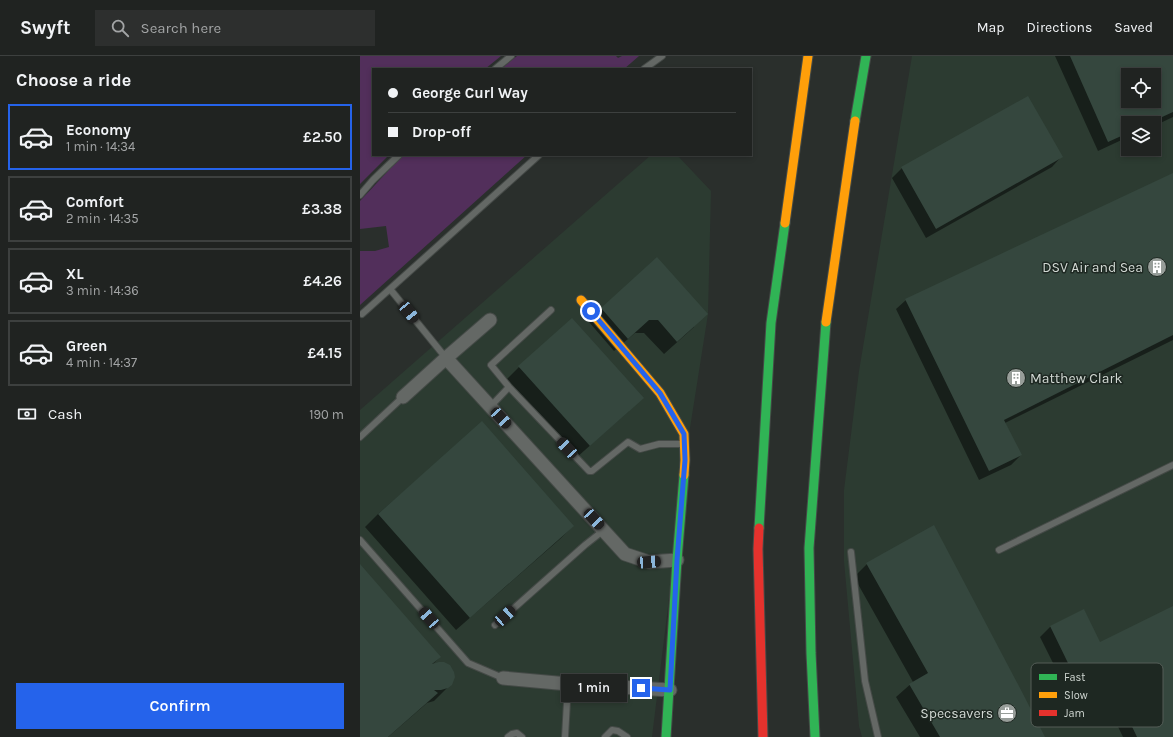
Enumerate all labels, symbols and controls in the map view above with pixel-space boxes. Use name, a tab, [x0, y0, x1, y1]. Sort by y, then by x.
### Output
search box	[95, 10, 375, 46]
text: Swyft	[20, 17, 71, 39]
icon: search	[109, 17, 131, 39]
text: Search here	[141, 19, 221, 37]
text: Map	[977, 19, 1005, 36]
text: Directions	[1027, 19, 1092, 36]
text: Saved	[1114, 19, 1153, 36]
map controls	[1121, 68, 1161, 156]
button: locate	[1121, 68, 1161, 108]
text: Choose a ride	[16, 69, 131, 91]
text: George Curl Way	[412, 84, 528, 102]
button: layers	[1121, 116, 1161, 156]
icon: car	[18, 119, 54, 155]
text: Economy	[66, 121, 131, 139]
text: Drop-off	[412, 123, 471, 141]
text: £2.50	[303, 128, 342, 146]
text: 1 min · 14:34	[66, 139, 135, 154]
icon: car	[18, 191, 54, 227]
text: Comfort	[66, 193, 124, 211]
text: £3.38	[302, 200, 342, 218]
text: 2 min · 14:35	[66, 211, 139, 226]
building icon: DSV Air and Sea	[1146, 256, 1168, 278]
place label: DSV Air and Sea	[1042, 259, 1143, 276]
icon: car	[18, 263, 54, 299]
text: XL	[66, 265, 84, 283]
text: £4.26	[303, 272, 342, 290]
text: 3 min · 14:36	[66, 283, 139, 298]
car	[397, 299, 421, 325]
route start	[582, 302, 600, 320]
icon: car	[18, 335, 54, 371]
text: Green	[66, 337, 107, 355]
text: £4.15	[307, 344, 342, 362]
text: 4 min · 14:37	[66, 355, 137, 370]
building icon: Matthew Clark	[1005, 367, 1027, 389]
place label: Matthew Clark	[1030, 370, 1122, 387]
icon: cash	[16, 403, 38, 425]
text: Cash	[48, 405, 82, 423]
car	[488, 405, 514, 431]
text: 190 m	[309, 407, 344, 422]
car	[554, 435, 580, 461]
car	[581, 506, 607, 532]
car	[637, 555, 661, 569]
car	[492, 604, 518, 628]
car	[417, 605, 441, 631]
legend	[1031, 663, 1163, 727]
text: Fast	[1064, 671, 1085, 684]
callout: 1 min	[561, 674, 627, 702]
route end	[632, 679, 650, 697]
text: 1 min	[578, 680, 610, 695]
button: Confirm	[16, 683, 344, 729]
text: Slow	[1064, 689, 1088, 702]
office icon: Specsavers	[996, 702, 1018, 724]
place label: Specsavers	[920, 705, 993, 722]
text: Jam	[1064, 707, 1085, 720]

